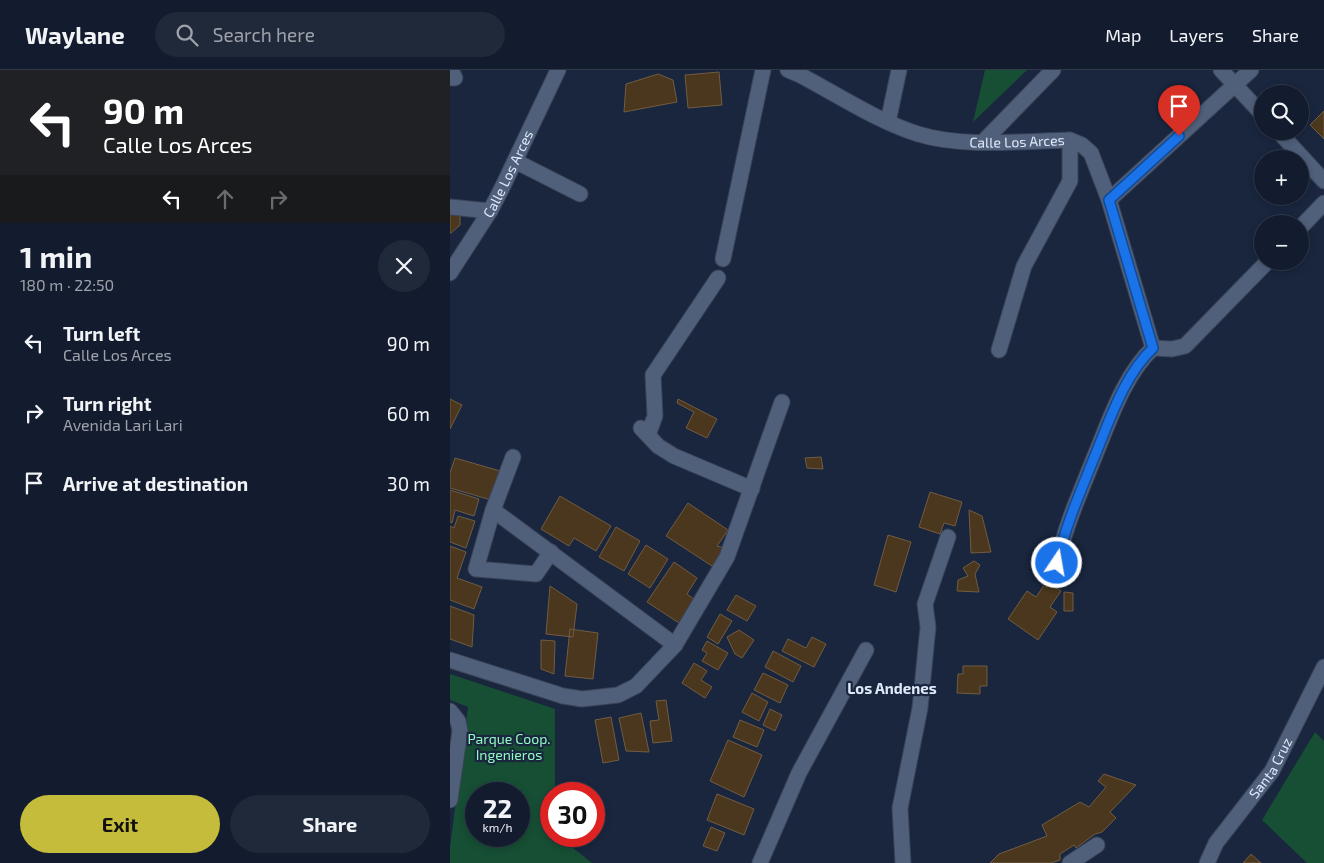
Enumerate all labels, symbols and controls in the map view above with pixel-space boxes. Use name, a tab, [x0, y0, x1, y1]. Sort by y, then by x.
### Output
search box	[155, 12, 505, 57]
text: Waylane	[25, 20, 125, 49]
icon: search	[173, 21, 201, 49]
text: Search here	[213, 23, 315, 46]
text: Map	[1105, 24, 1141, 46]
text: Layers	[1169, 24, 1224, 46]
text: Share	[1252, 24, 1299, 46]
pin	[1158, 85, 1200, 136]
map controls	[1254, 85, 1309, 270]
button: search	[1254, 85, 1309, 140]
text: 90 m	[103, 89, 184, 131]
icon: left	[20, 90, 85, 155]
icon: arrive	[1165, 92, 1193, 120]
street label: Calle Los Arces	[479, 127, 536, 221]
text: Calle Los Arces	[103, 131, 253, 157]
street label: Calle Los Arces	[969, 131, 1065, 151]
button: +	[1254, 150, 1309, 205]
icon: left	[158, 185, 186, 213]
icon: ahead	[211, 185, 239, 213]
icon: right	[264, 185, 292, 213]
button: −	[1254, 215, 1309, 270]
text: 1 min	[20, 238, 92, 274]
button: close	[378, 240, 430, 292]
text: 180 m · 22:50	[20, 275, 114, 294]
text: Turn left	[63, 322, 140, 345]
icon: left	[20, 329, 48, 357]
text: 90 m	[387, 332, 430, 355]
text: Calle Los Arces	[63, 345, 172, 364]
text: Turn right	[63, 392, 151, 415]
icon: right	[20, 399, 48, 427]
text: 60 m	[387, 402, 430, 425]
text: Avenida Lari Lari	[63, 415, 183, 434]
icon: arrive	[20, 469, 48, 497]
text: Arrive at destination	[63, 472, 248, 495]
text: 30 m	[387, 472, 430, 495]
position arrow	[1030, 536, 1082, 588]
district label: Los Andenes	[847, 679, 937, 697]
park label: Parque Coop. Ingenieros	[467, 730, 551, 763]
street label: Santa Cruz	[1245, 735, 1295, 802]
speed limit sign: 30	[540, 782, 605, 847]
text: 22	[483, 793, 512, 823]
button: Exit	[20, 795, 220, 853]
button: Share	[230, 795, 430, 853]
text: km/h	[483, 820, 512, 834]

